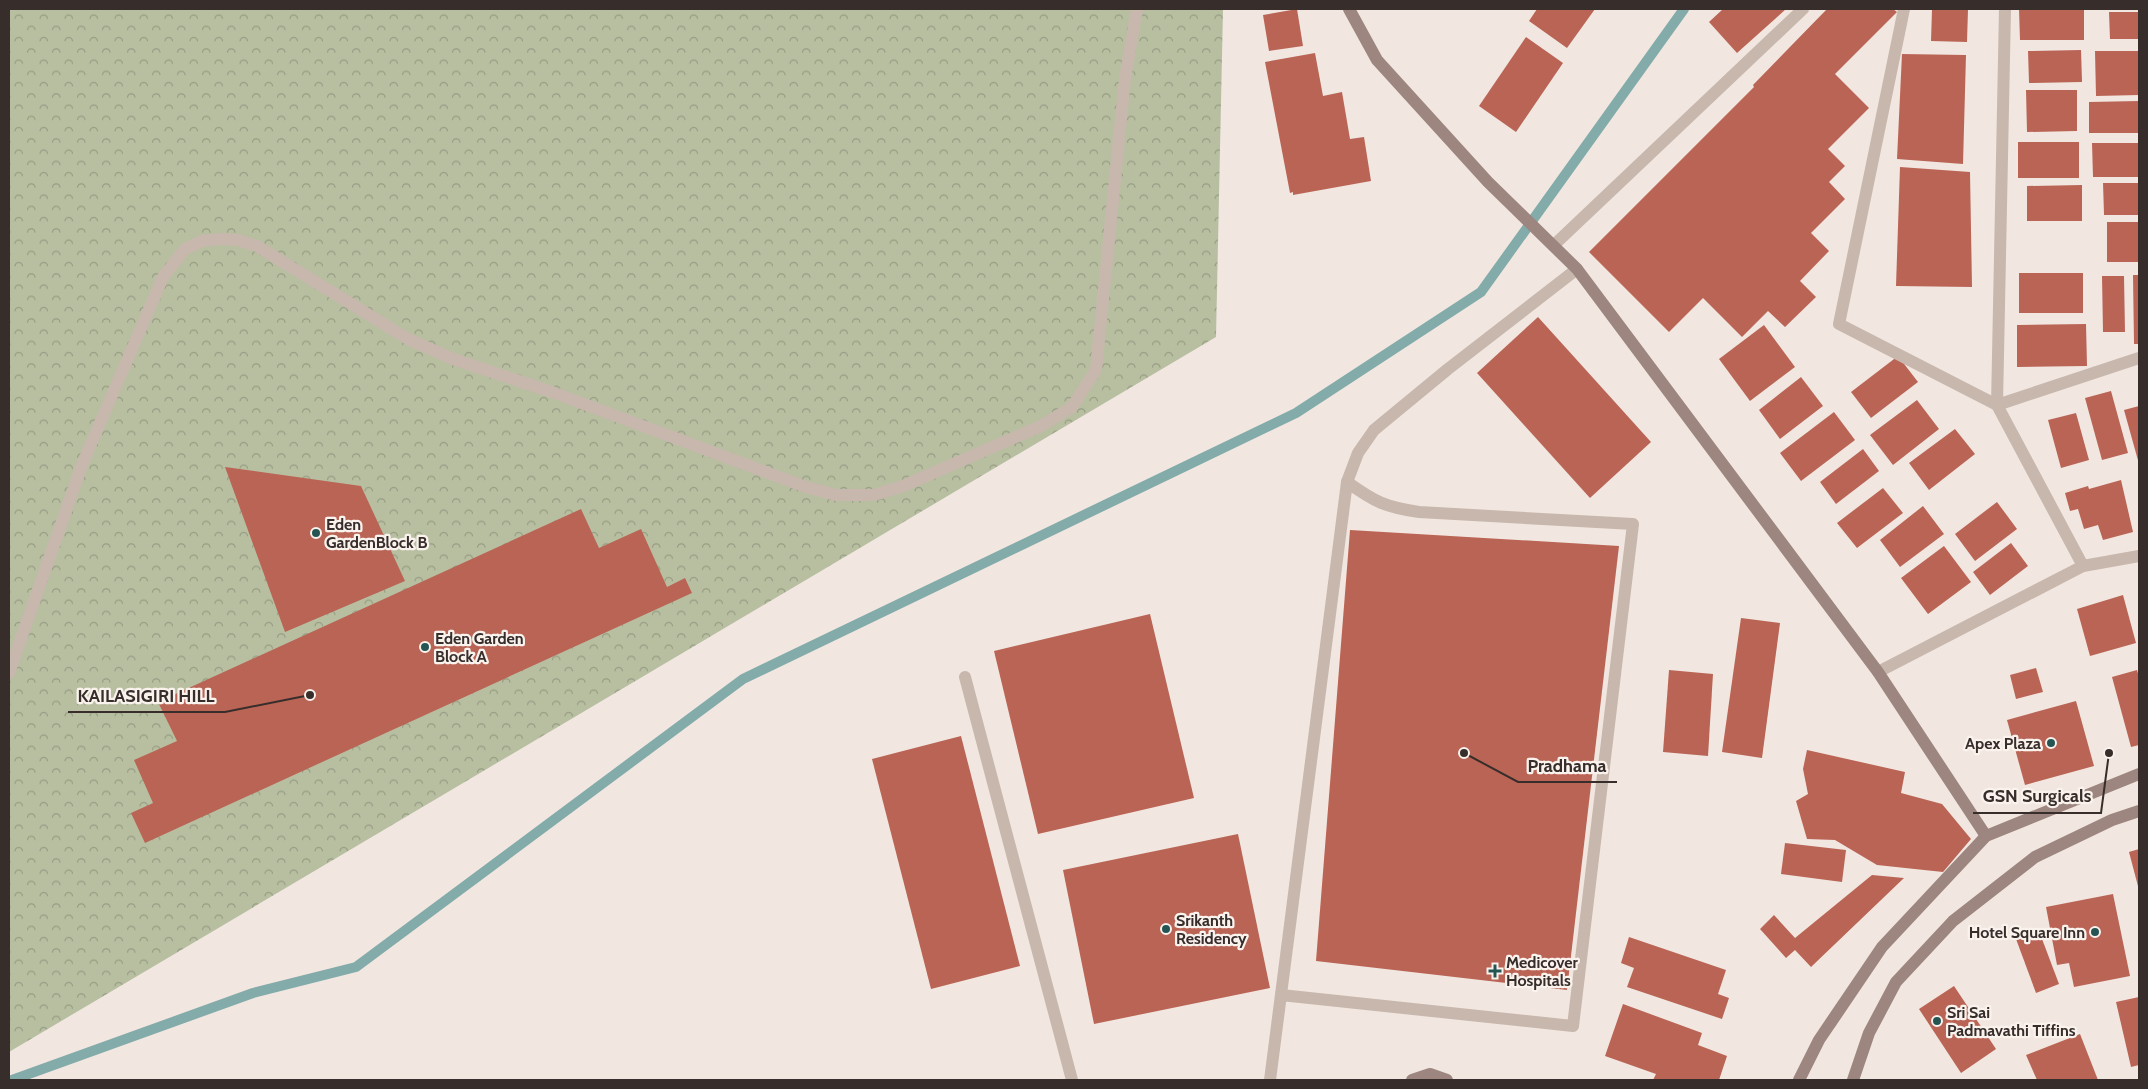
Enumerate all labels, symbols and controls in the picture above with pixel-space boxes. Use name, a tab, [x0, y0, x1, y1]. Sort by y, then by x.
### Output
place label: Eden GardenBlock B	[326, 515, 427, 552]
marker: Eden GardenBlock B	[310, 527, 322, 539]
place label: Eden Garden Block A	[435, 629, 524, 666]
marker: Eden Garden Block A	[419, 641, 431, 653]
callout: KAILASIGIRI HILL	[68, 679, 225, 712]
text: KAILASIGIRI HILL	[77, 685, 215, 707]
place label: Apex Plaza	[1965, 734, 2041, 753]
marker: Apex Plaza	[2045, 737, 2057, 749]
callout: Pradhama	[1518, 749, 1617, 782]
text: Pradhama	[1527, 755, 1607, 777]
callout: GSN Surgicals	[1973, 780, 2101, 813]
text: GSN Surgicals	[1983, 785, 2092, 807]
place label: Srikanth Residency	[1176, 911, 1247, 948]
marker: Srikanth Residency	[1160, 923, 1172, 935]
place label: Hotel Square Inn	[1969, 923, 2085, 942]
marker: Hotel Square Inn	[2089, 926, 2101, 938]
place label: Medicover Hospitals	[1506, 953, 1579, 990]
marker: Medicover Hospitals	[1488, 964, 1502, 978]
place label: Sri Sai Padmavathi Tiffins	[1947, 1003, 2076, 1040]
marker: Sri Sai Padmavathi Tiffins	[1931, 1015, 1943, 1027]

